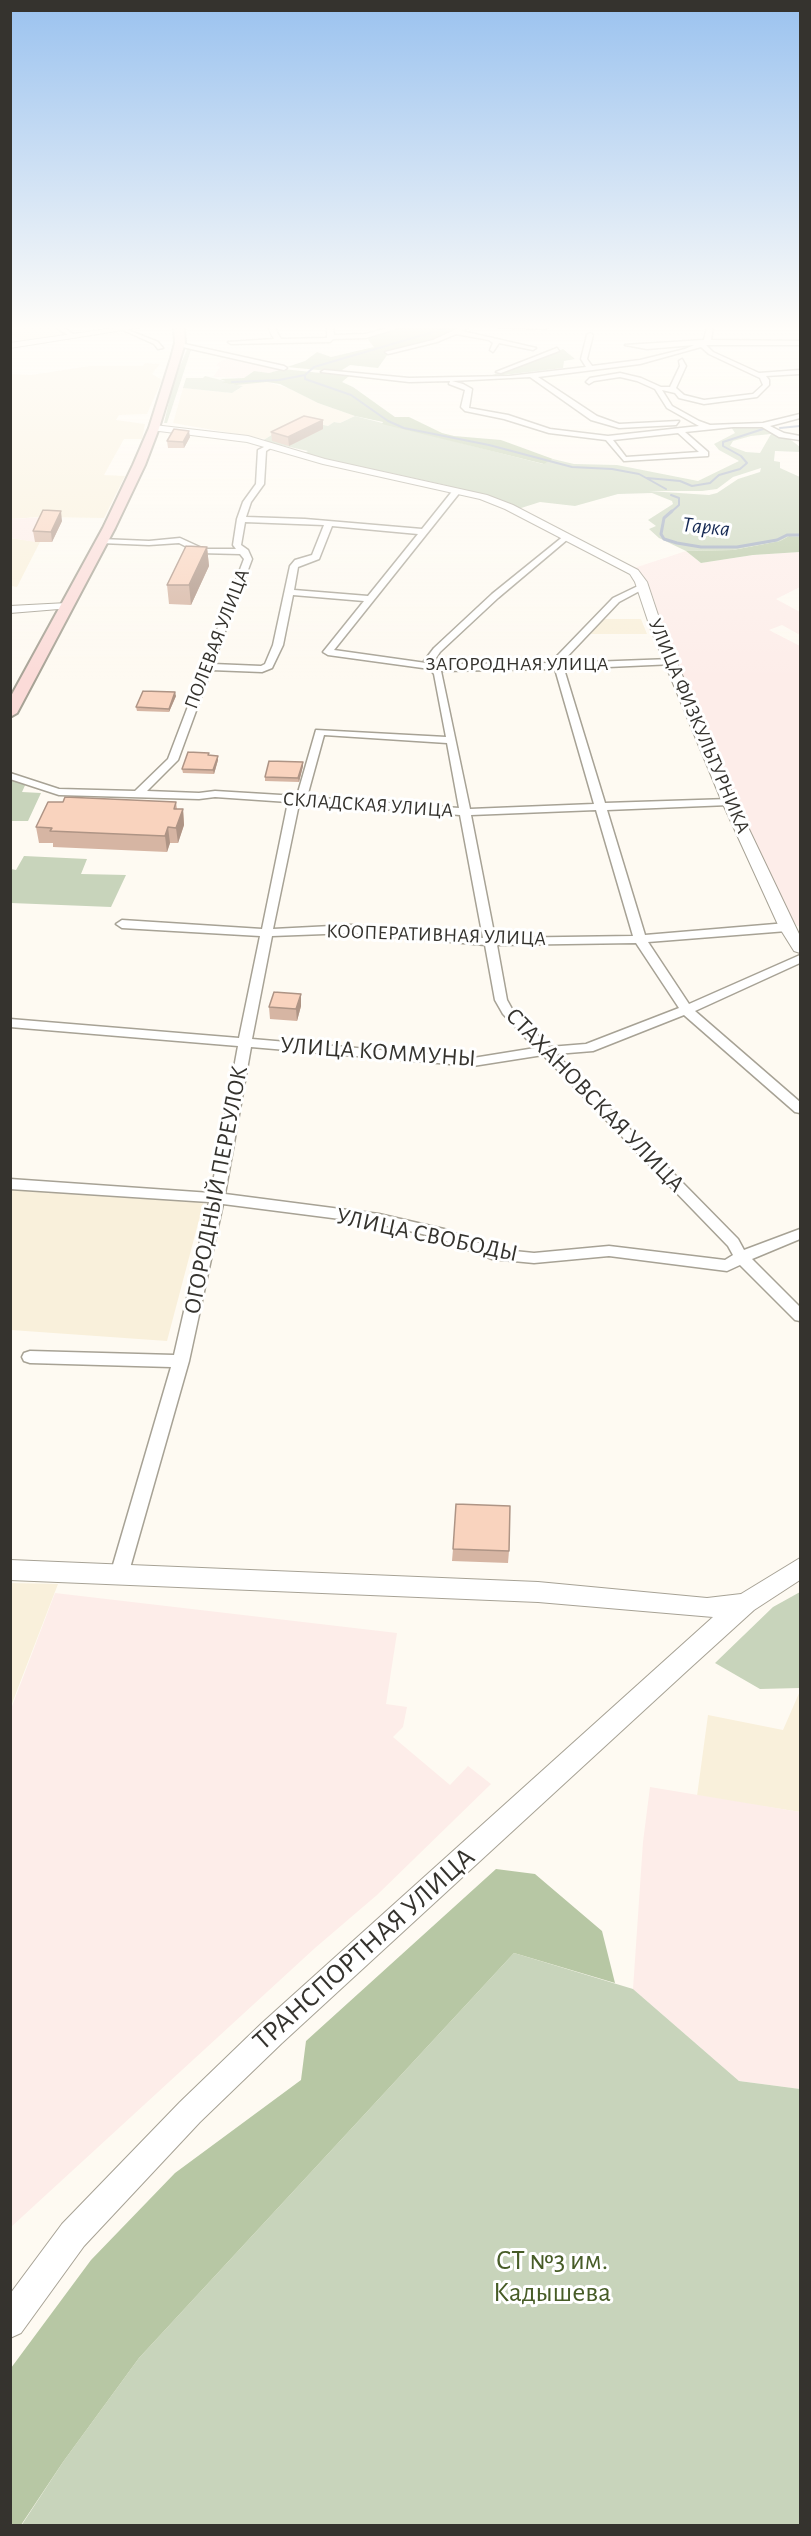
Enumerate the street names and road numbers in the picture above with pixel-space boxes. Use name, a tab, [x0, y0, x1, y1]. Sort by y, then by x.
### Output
street label: ПОЛЕВАЯ УЛИЦА	[179, 566, 255, 712]
street label: УЛИЦА ФИЗКУЛЬТУРНИКА	[643, 615, 755, 837]
street label: ЗАГОРОДНАЯ УЛИЦА	[426, 652, 608, 676]
street label: СКЛАДСКАЯ УЛИЦА	[282, 787, 454, 823]
street label: КООПЕРАТИВНАЯ УЛИЦА	[326, 919, 546, 951]
street label: СТАХАНОВСКАЯ УЛИЦА	[499, 1002, 691, 1198]
street label: УЛИЦА КОММУНЫ	[279, 1031, 477, 1073]
street label: ОГОРОДНЫЙ ПЕРЕУЛОК	[178, 1063, 254, 1317]
street label: УЛИЦА СВОБОДЫ	[334, 1202, 520, 1268]
street label: ТРАНСПОРТНАЯ УЛИЦА	[246, 1840, 482, 2058]

